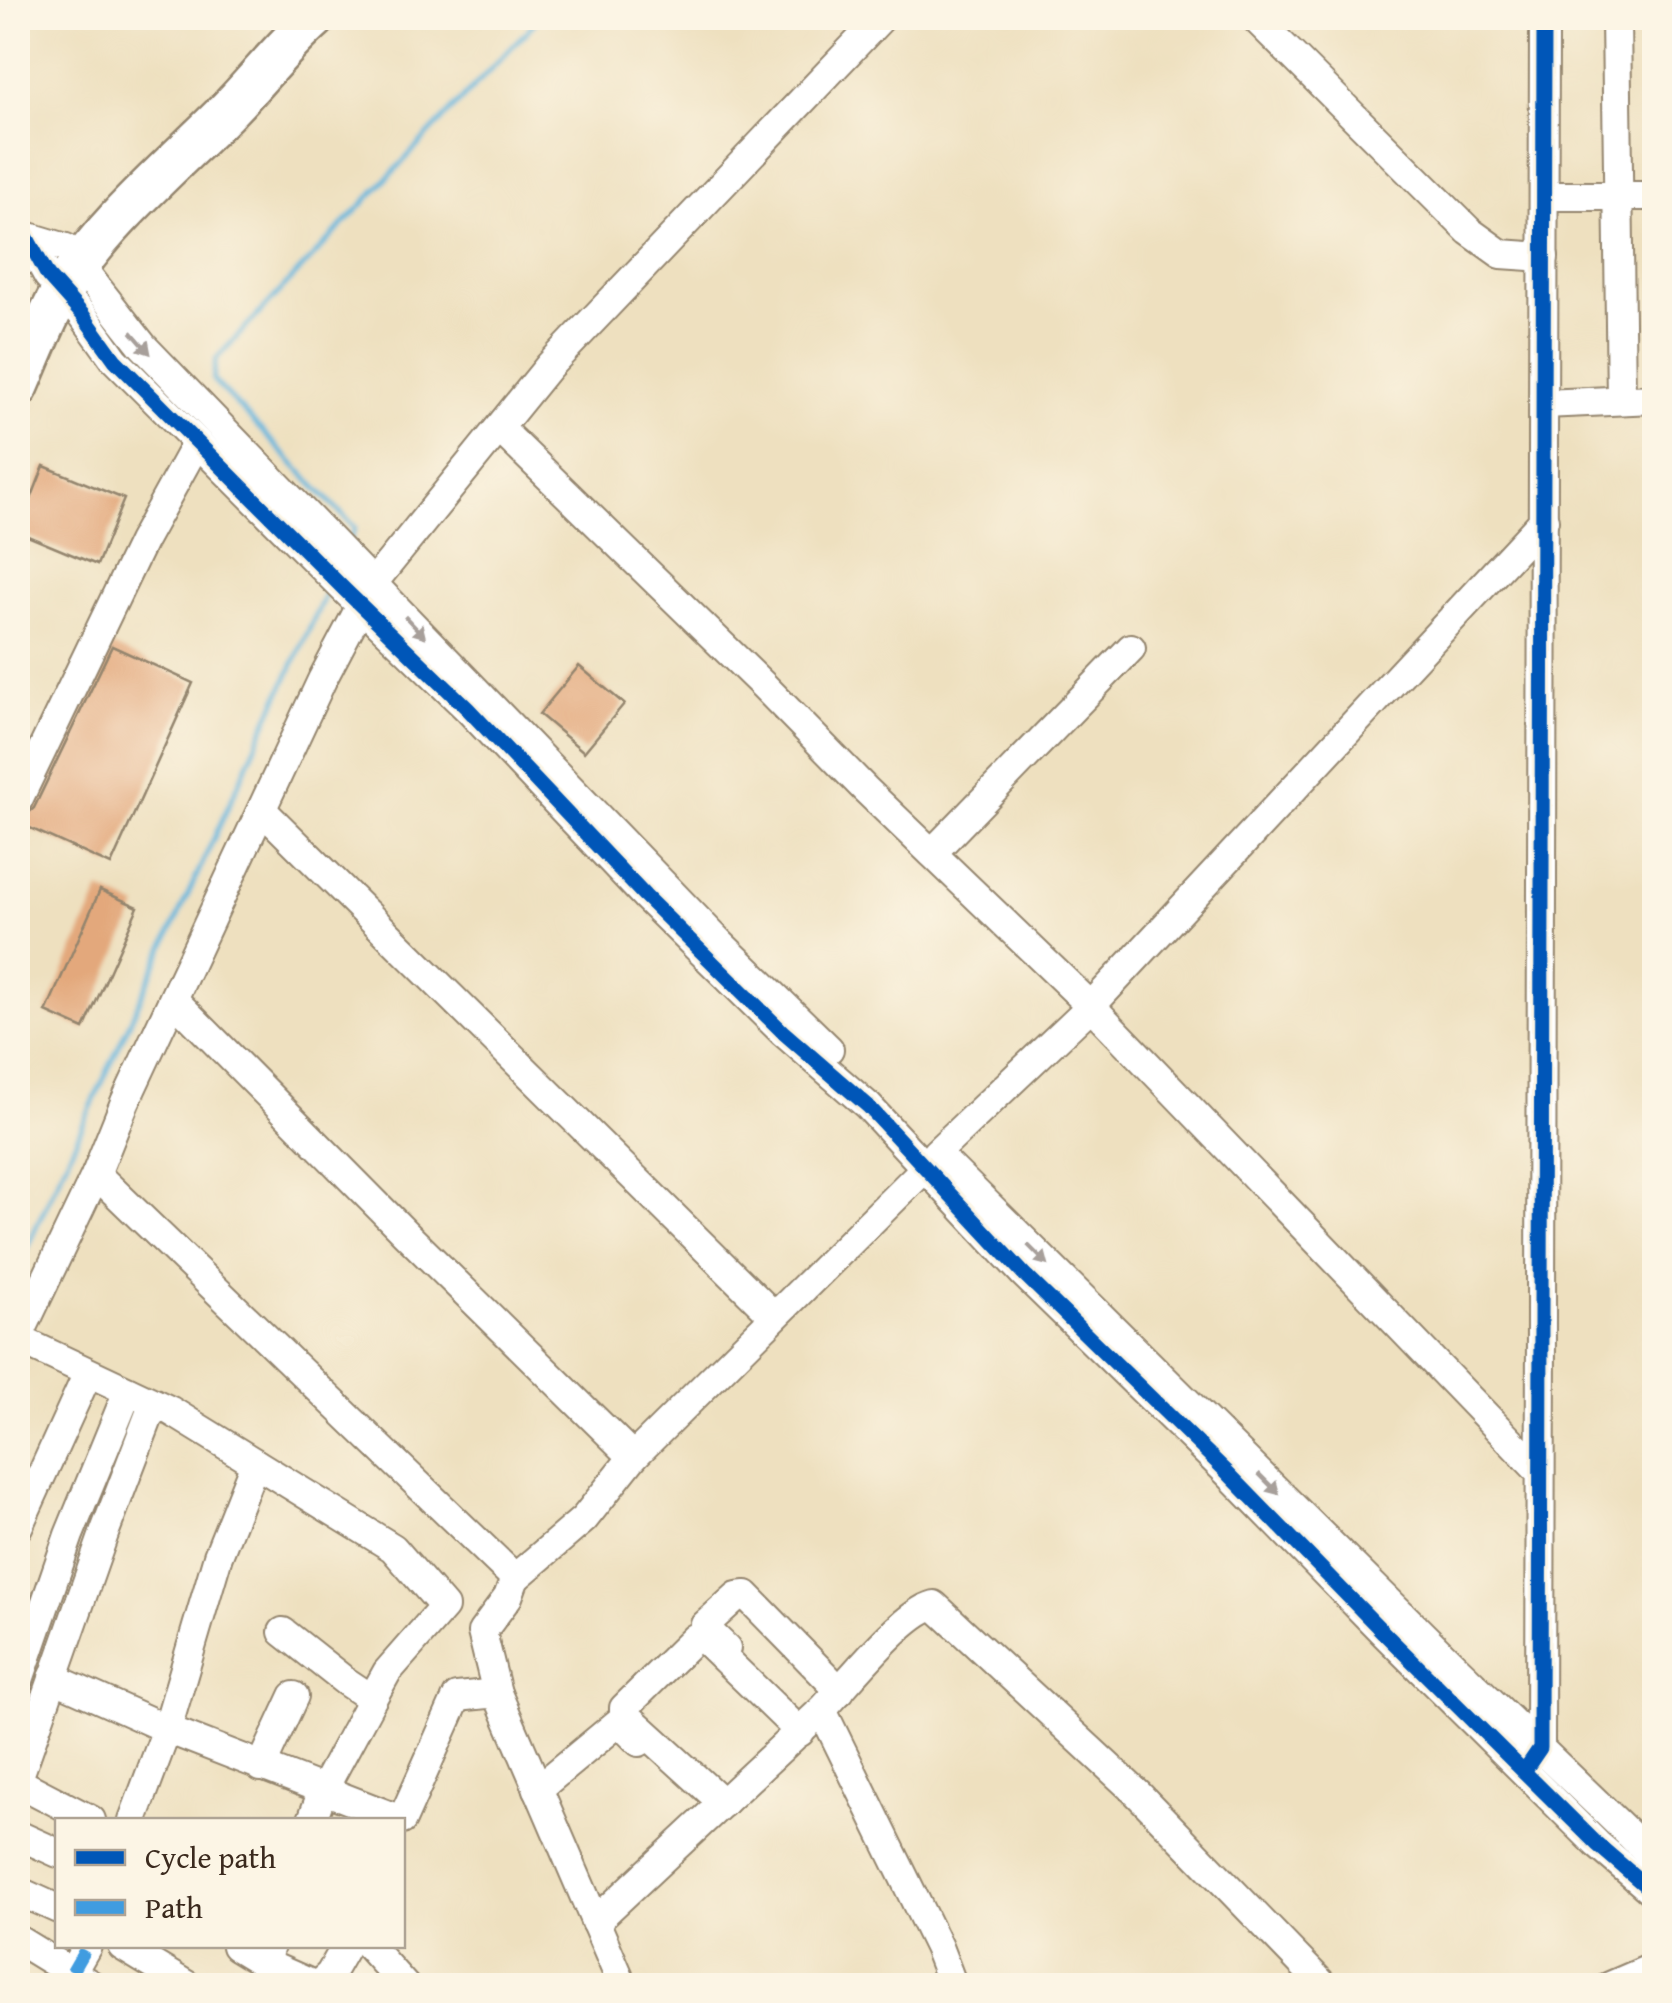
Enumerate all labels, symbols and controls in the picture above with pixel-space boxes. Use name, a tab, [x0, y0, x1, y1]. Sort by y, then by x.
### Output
one-way arrow	[130, 330, 152, 355]
one-way arrow	[403, 615, 426, 639]
one-way arrow	[1026, 1243, 1050, 1267]
one-way arrow	[1257, 1472, 1281, 1495]
legend	[55, 1818, 405, 1948]
text: Cycle path	[145, 1835, 276, 1879]
text: Path	[145, 1885, 203, 1929]

